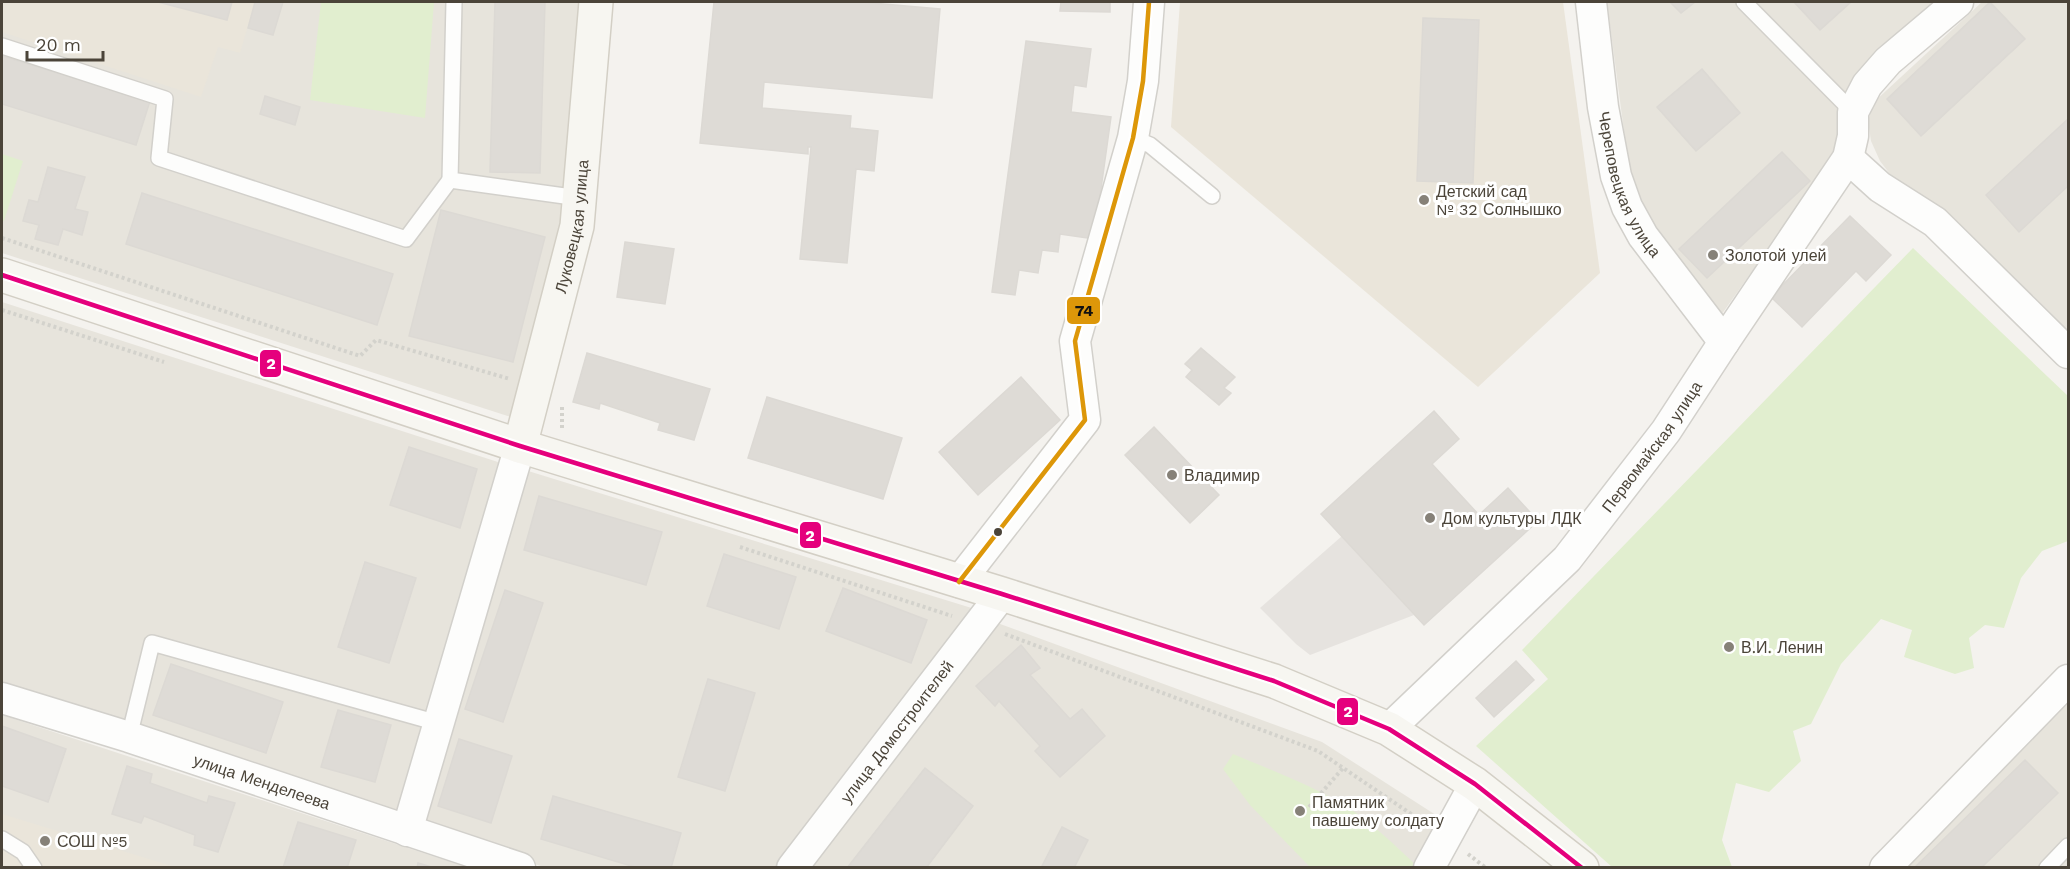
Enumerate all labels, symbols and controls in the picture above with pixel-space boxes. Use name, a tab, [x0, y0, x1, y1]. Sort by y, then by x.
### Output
scale bar	[27, 24, 104, 62]
text: 20 m	[36, 34, 81, 55]
street label: Череповецкая улица	[1594, 110, 1665, 261]
street label: Луковецкая улица	[551, 159, 593, 295]
place label: Детский сад № 32 Солнышко	[1436, 182, 1562, 219]
marker: Детский сад № 32 Солнышко	[1417, 193, 1431, 207]
place label: Золотой улей	[1725, 246, 1827, 265]
marker: Золотой улей	[1706, 248, 1720, 262]
line badge: 74	[1066, 296, 1101, 325]
text: 74	[1075, 301, 1093, 320]
line badge: 2	[259, 349, 282, 378]
text: 2	[266, 354, 276, 373]
street label: Первомайская улица	[1598, 377, 1706, 516]
place label: Владимир	[1184, 466, 1260, 485]
marker: Владимир	[1165, 468, 1179, 482]
place label: Дом культуры ЛДК	[1442, 509, 1582, 528]
marker: Дом культуры ЛДК	[1423, 511, 1437, 525]
line badge: 2	[799, 521, 822, 549]
text: 2	[805, 526, 815, 545]
unlabelled marker	[992, 526, 1004, 538]
place label: В.И. Ленин	[1741, 638, 1823, 657]
marker: В.И. Ленин	[1722, 640, 1736, 654]
street label: улица Домостроителей	[837, 657, 958, 807]
line badge: 2	[1336, 697, 1359, 726]
text: 2	[1343, 702, 1353, 721]
street label: улица Менделеева	[191, 750, 333, 814]
place label: Памятник павшему солдату	[1312, 793, 1444, 830]
marker: Памятник павшему солдату	[1293, 804, 1307, 818]
place label: СОШ №5	[57, 832, 128, 851]
marker: СОШ №5	[38, 834, 52, 848]

